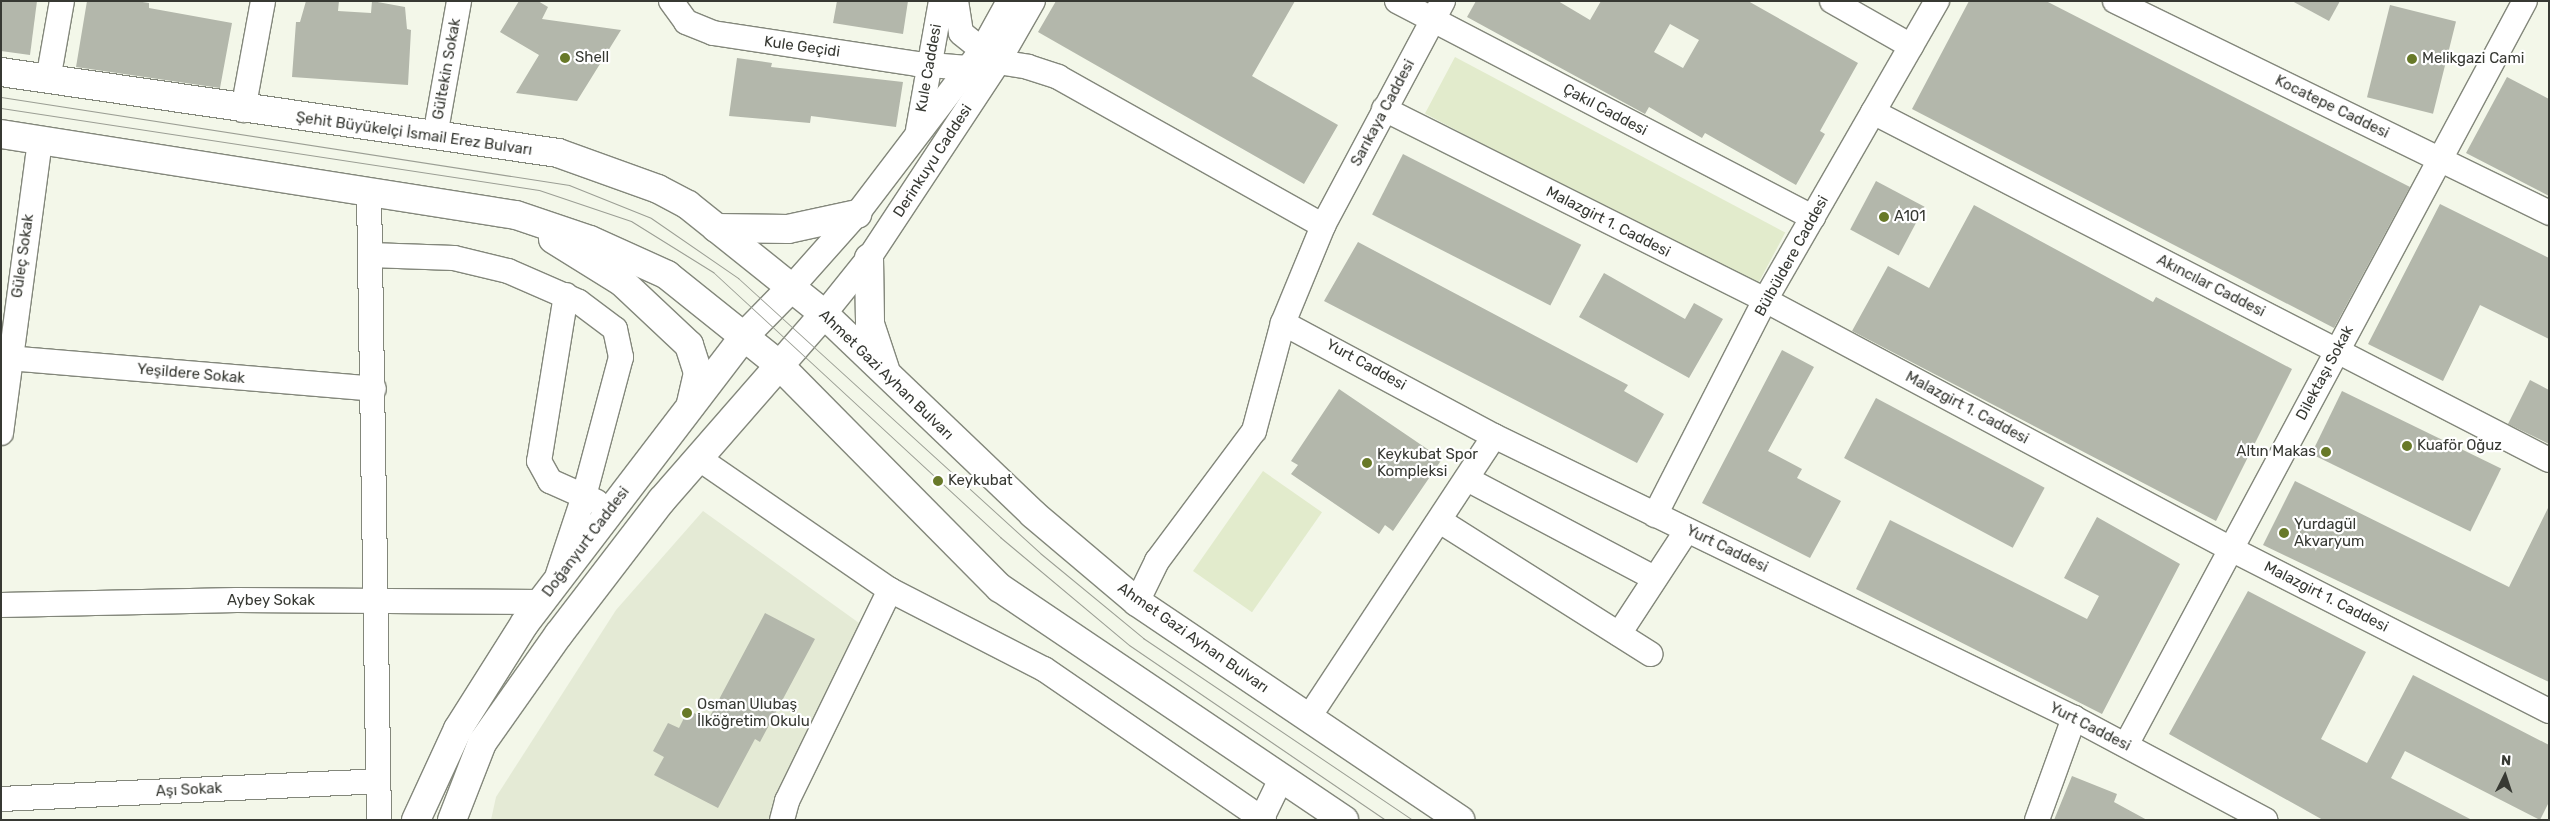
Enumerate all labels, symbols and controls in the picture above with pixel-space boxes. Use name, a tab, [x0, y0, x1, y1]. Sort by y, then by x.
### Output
street label: Gültekin Sokak	[429, 17, 465, 121]
street label: Kule Caddesi	[912, 22, 946, 114]
street label: Kule Geçidi	[763, 33, 841, 61]
place label: Shell	[575, 49, 609, 67]
place label: Melikgazi Cami	[2422, 50, 2524, 68]
marker: Shell	[559, 52, 571, 64]
marker: Melikgazi Cami	[2406, 53, 2418, 65]
street label: Sarıkaya Caddesi	[1347, 57, 1419, 169]
street label: Kocatepe Caddesi	[2272, 72, 2392, 142]
street label: Çakıl Caddesi	[1560, 80, 1650, 140]
street label: Derinkuyu Caddesi	[890, 101, 976, 221]
street label: Şehit Büyükelçi İsmail Erez Bulvarı	[295, 109, 533, 159]
street label: Malazgirt 1. Caddesi	[1543, 183, 1673, 261]
street label: Bülbüldere Caddesi	[1751, 193, 1833, 319]
place label: A101	[1894, 208, 1926, 226]
marker: A101	[1878, 211, 1890, 223]
street label: Güleç Sokak	[8, 213, 38, 299]
street label: Akıncılar Caddesi	[2154, 251, 2268, 321]
street label: Ahmet Gazi Ayhan Bulvarı	[815, 306, 957, 444]
street label: Dilektaşı Sokak	[2293, 323, 2357, 423]
street label: Yurt Caddesi	[1323, 336, 1409, 394]
street label: Yeşildere Sokak	[136, 360, 246, 388]
street label: Malazgirt 1. Caddesi	[1902, 368, 2032, 448]
place label: Kuaför Oğuz	[2417, 437, 2502, 455]
marker: Kuaför Oğuz	[2401, 440, 2413, 452]
place label: Altın Makas	[2236, 443, 2316, 461]
place label: Keykubat Spor Kompleksi	[1377, 445, 1478, 480]
marker: Altın Makas	[2320, 446, 2332, 458]
marker: Keykubat Spor Kompleksi	[1361, 457, 1373, 469]
place label: Keykubat	[948, 472, 1013, 490]
marker: Keykubat	[932, 475, 944, 487]
street label: Doğanyurt Caddesi	[539, 483, 633, 601]
place label: Yurdagül Akvaryum	[2294, 515, 2364, 550]
street label: Yurt Caddesi	[1683, 521, 1771, 577]
marker: Yurdagül Akvaryum	[2278, 527, 2290, 539]
street label: Malazgirt 1. Caddesi	[2261, 558, 2391, 636]
street label: Ahmet Gazi Ayhan Bulvarı	[1114, 579, 1272, 697]
street label: Aybey Sokak	[227, 592, 315, 610]
place label: Osman Ulubaş İlköğretim Okulu	[697, 695, 810, 730]
street label: Yurt Caddesi	[2046, 699, 2134, 755]
marker: Osman Ulubaş İlköğretim Okulu	[681, 707, 693, 719]
north arrow	[2480, 751, 2530, 801]
text: N	[2500, 752, 2512, 769]
street label: Aşı Sokak	[155, 779, 223, 801]

